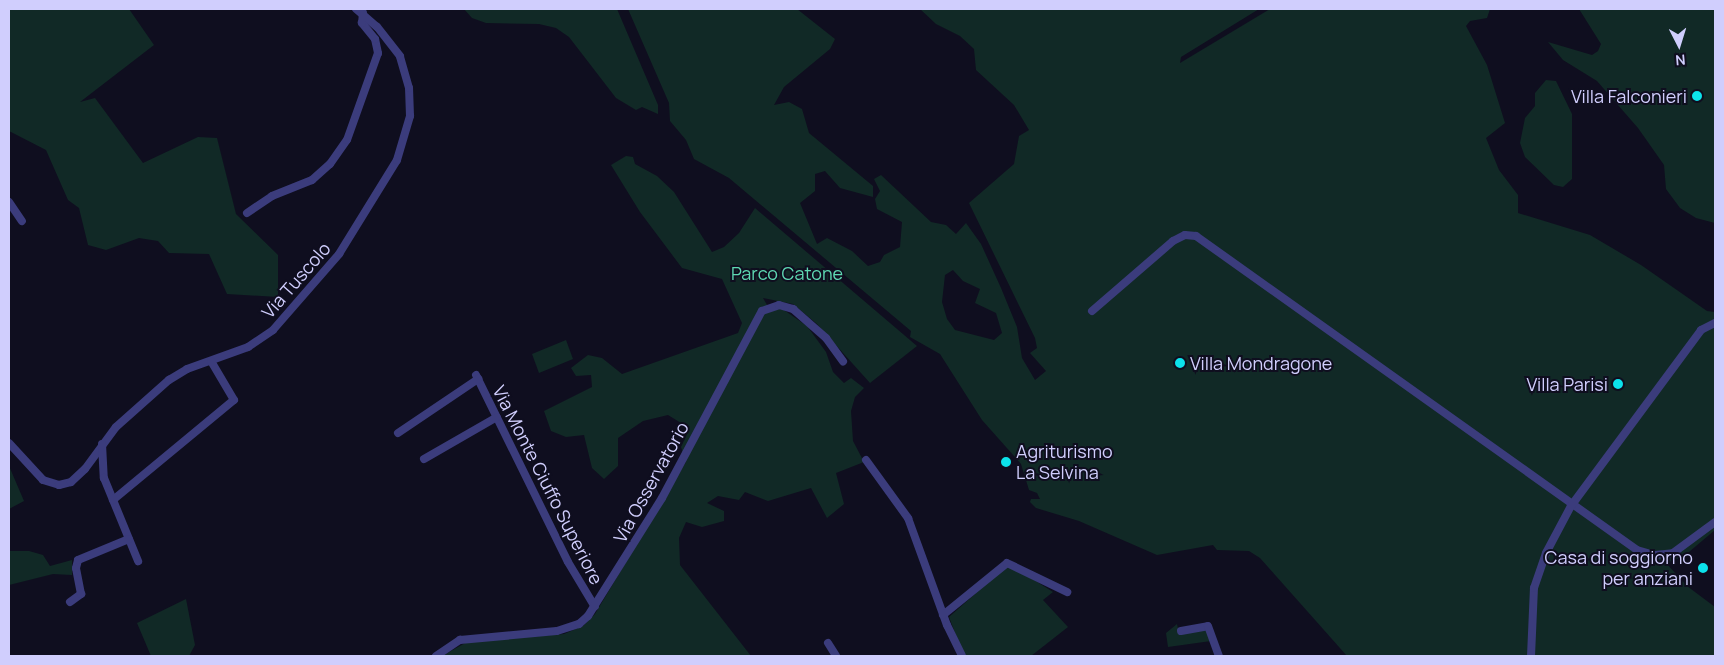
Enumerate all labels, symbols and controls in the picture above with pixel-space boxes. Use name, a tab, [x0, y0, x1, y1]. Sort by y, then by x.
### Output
north arrow	[1654, 20, 1704, 70]
text: N	[1675, 51, 1686, 70]
place label: Villa Falconieri	[1571, 85, 1687, 107]
marker: Villa Falconieri	[1691, 90, 1703, 102]
street label: Via Tuscolo	[257, 238, 335, 322]
park label: Parco Catone	[731, 262, 843, 284]
place label: Villa Mondragone	[1190, 352, 1332, 374]
marker: Villa Mondragone	[1174, 357, 1186, 369]
place label: Villa Parisi	[1526, 373, 1608, 395]
marker: Villa Parisi	[1612, 378, 1624, 390]
street label: Via Monte Ciuffo Superiore	[488, 382, 608, 588]
street label: Via Osservatorio	[609, 418, 693, 546]
place label: Agriturismo La Selvina	[1016, 441, 1113, 484]
marker: Agriturismo La Selvina	[1000, 456, 1012, 468]
place label: Casa di soggiorno per anziani	[1545, 547, 1693, 590]
marker: Casa di soggiorno per anziani	[1697, 562, 1709, 574]

